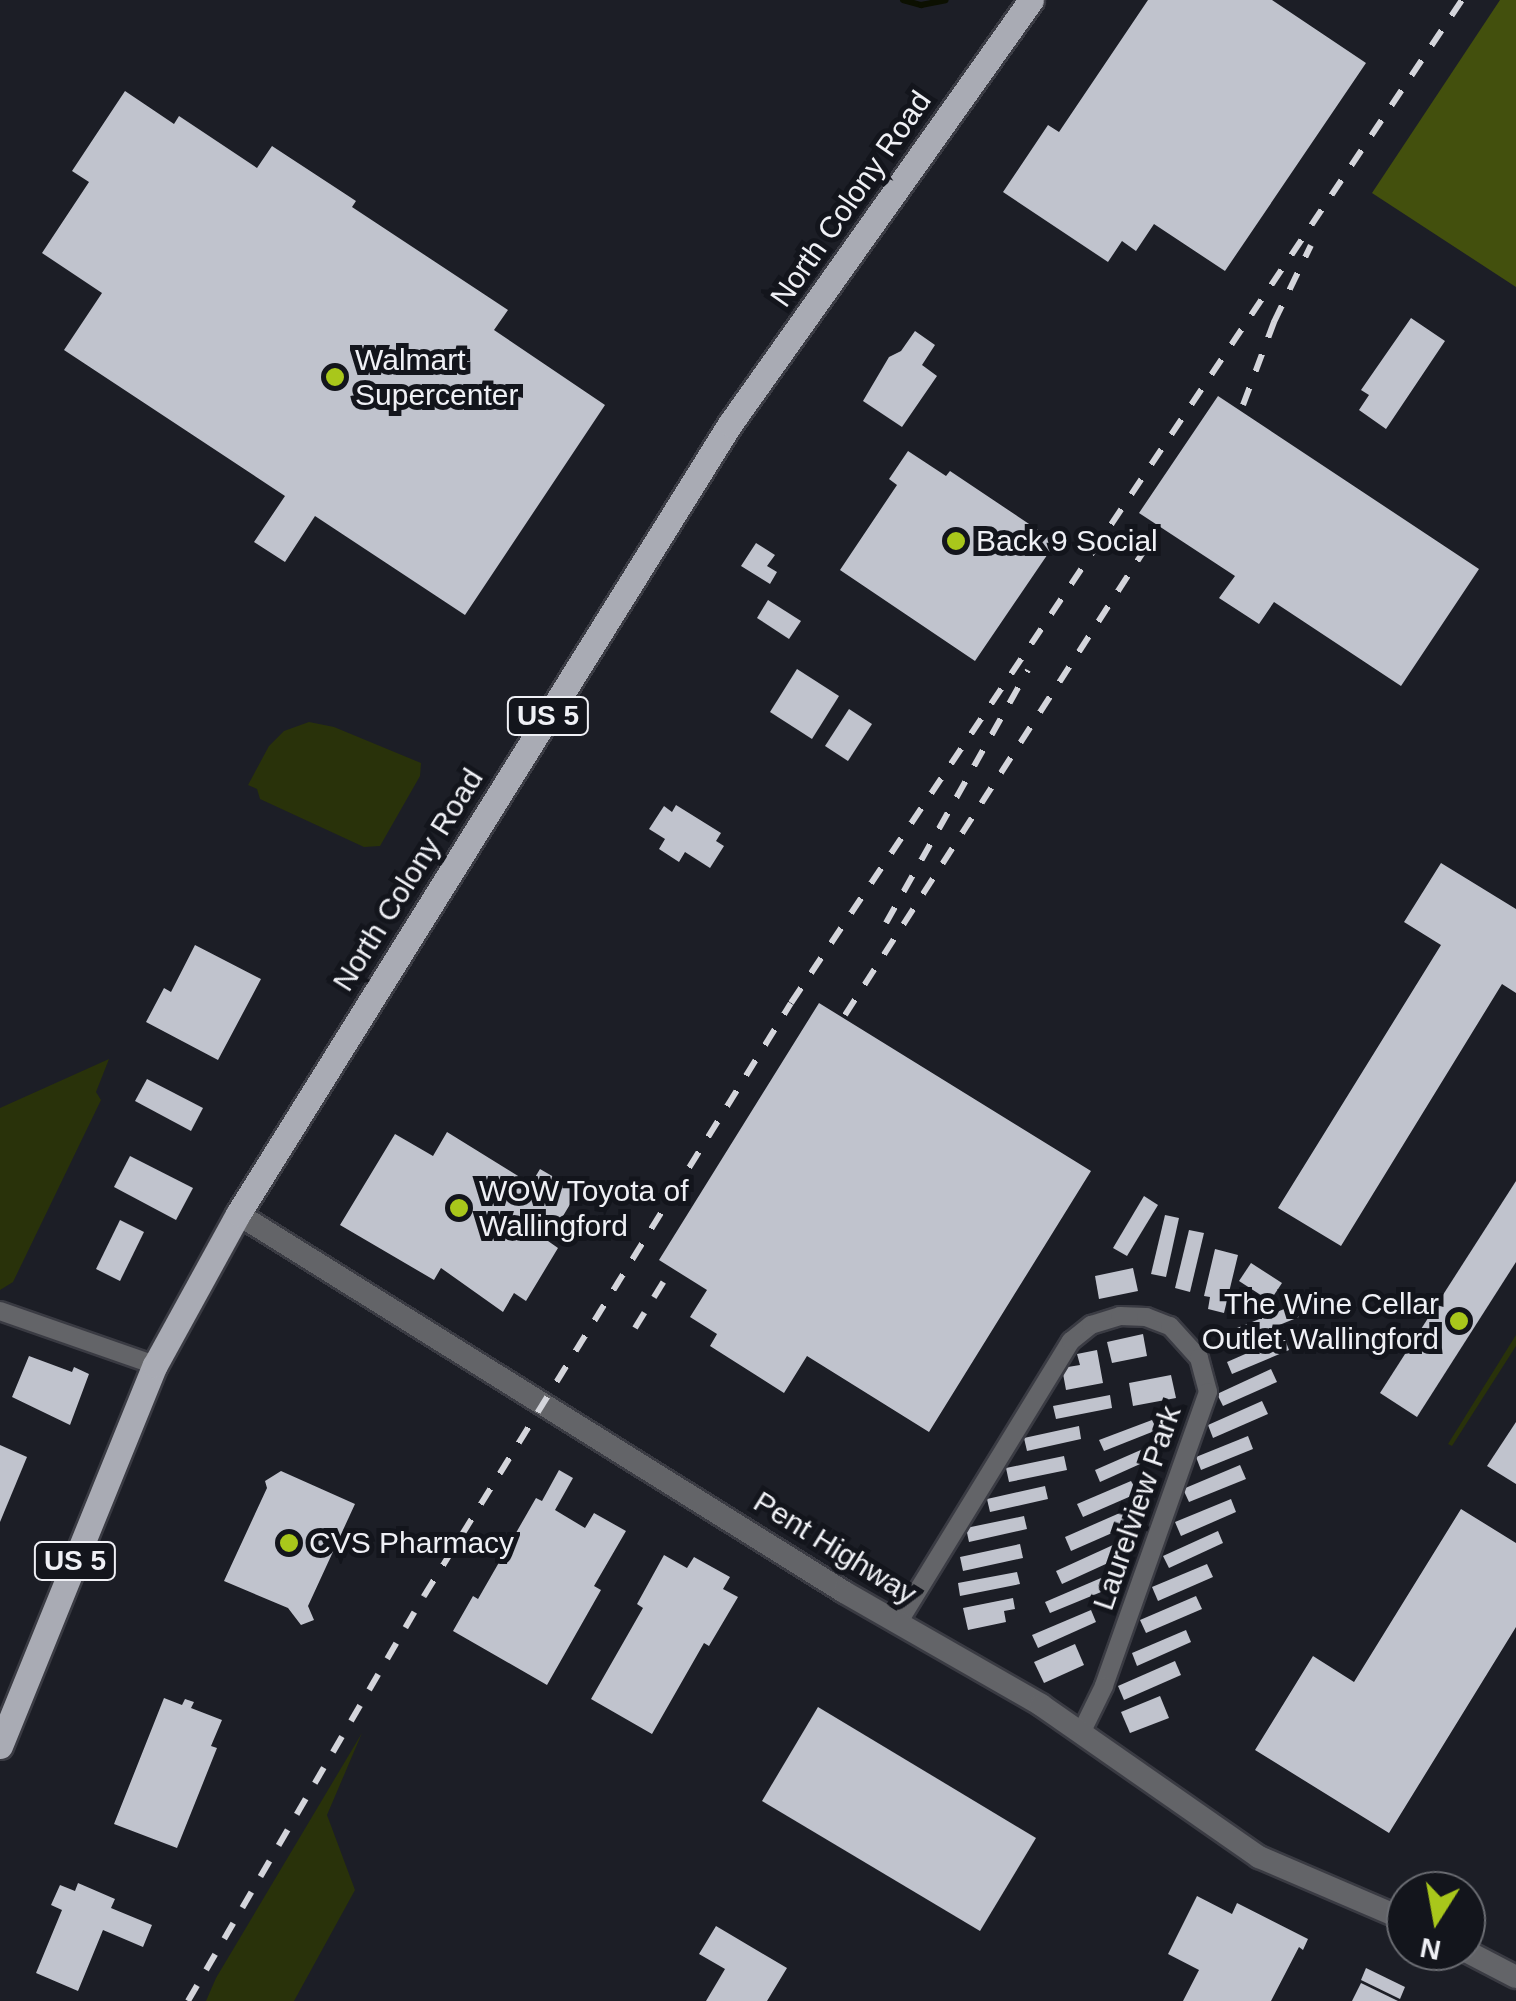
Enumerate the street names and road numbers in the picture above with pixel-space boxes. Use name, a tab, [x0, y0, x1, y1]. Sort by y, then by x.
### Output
street label: North Colony Road	[763, 84, 939, 314]
road number: US 5	[506, 693, 590, 739]
street label: North Colony Road	[325, 762, 491, 998]
street label: Laurelview Park	[1085, 1401, 1189, 1615]
street label: Pent Highway	[747, 1484, 923, 1612]
road number: US 5	[32, 1538, 118, 1584]

